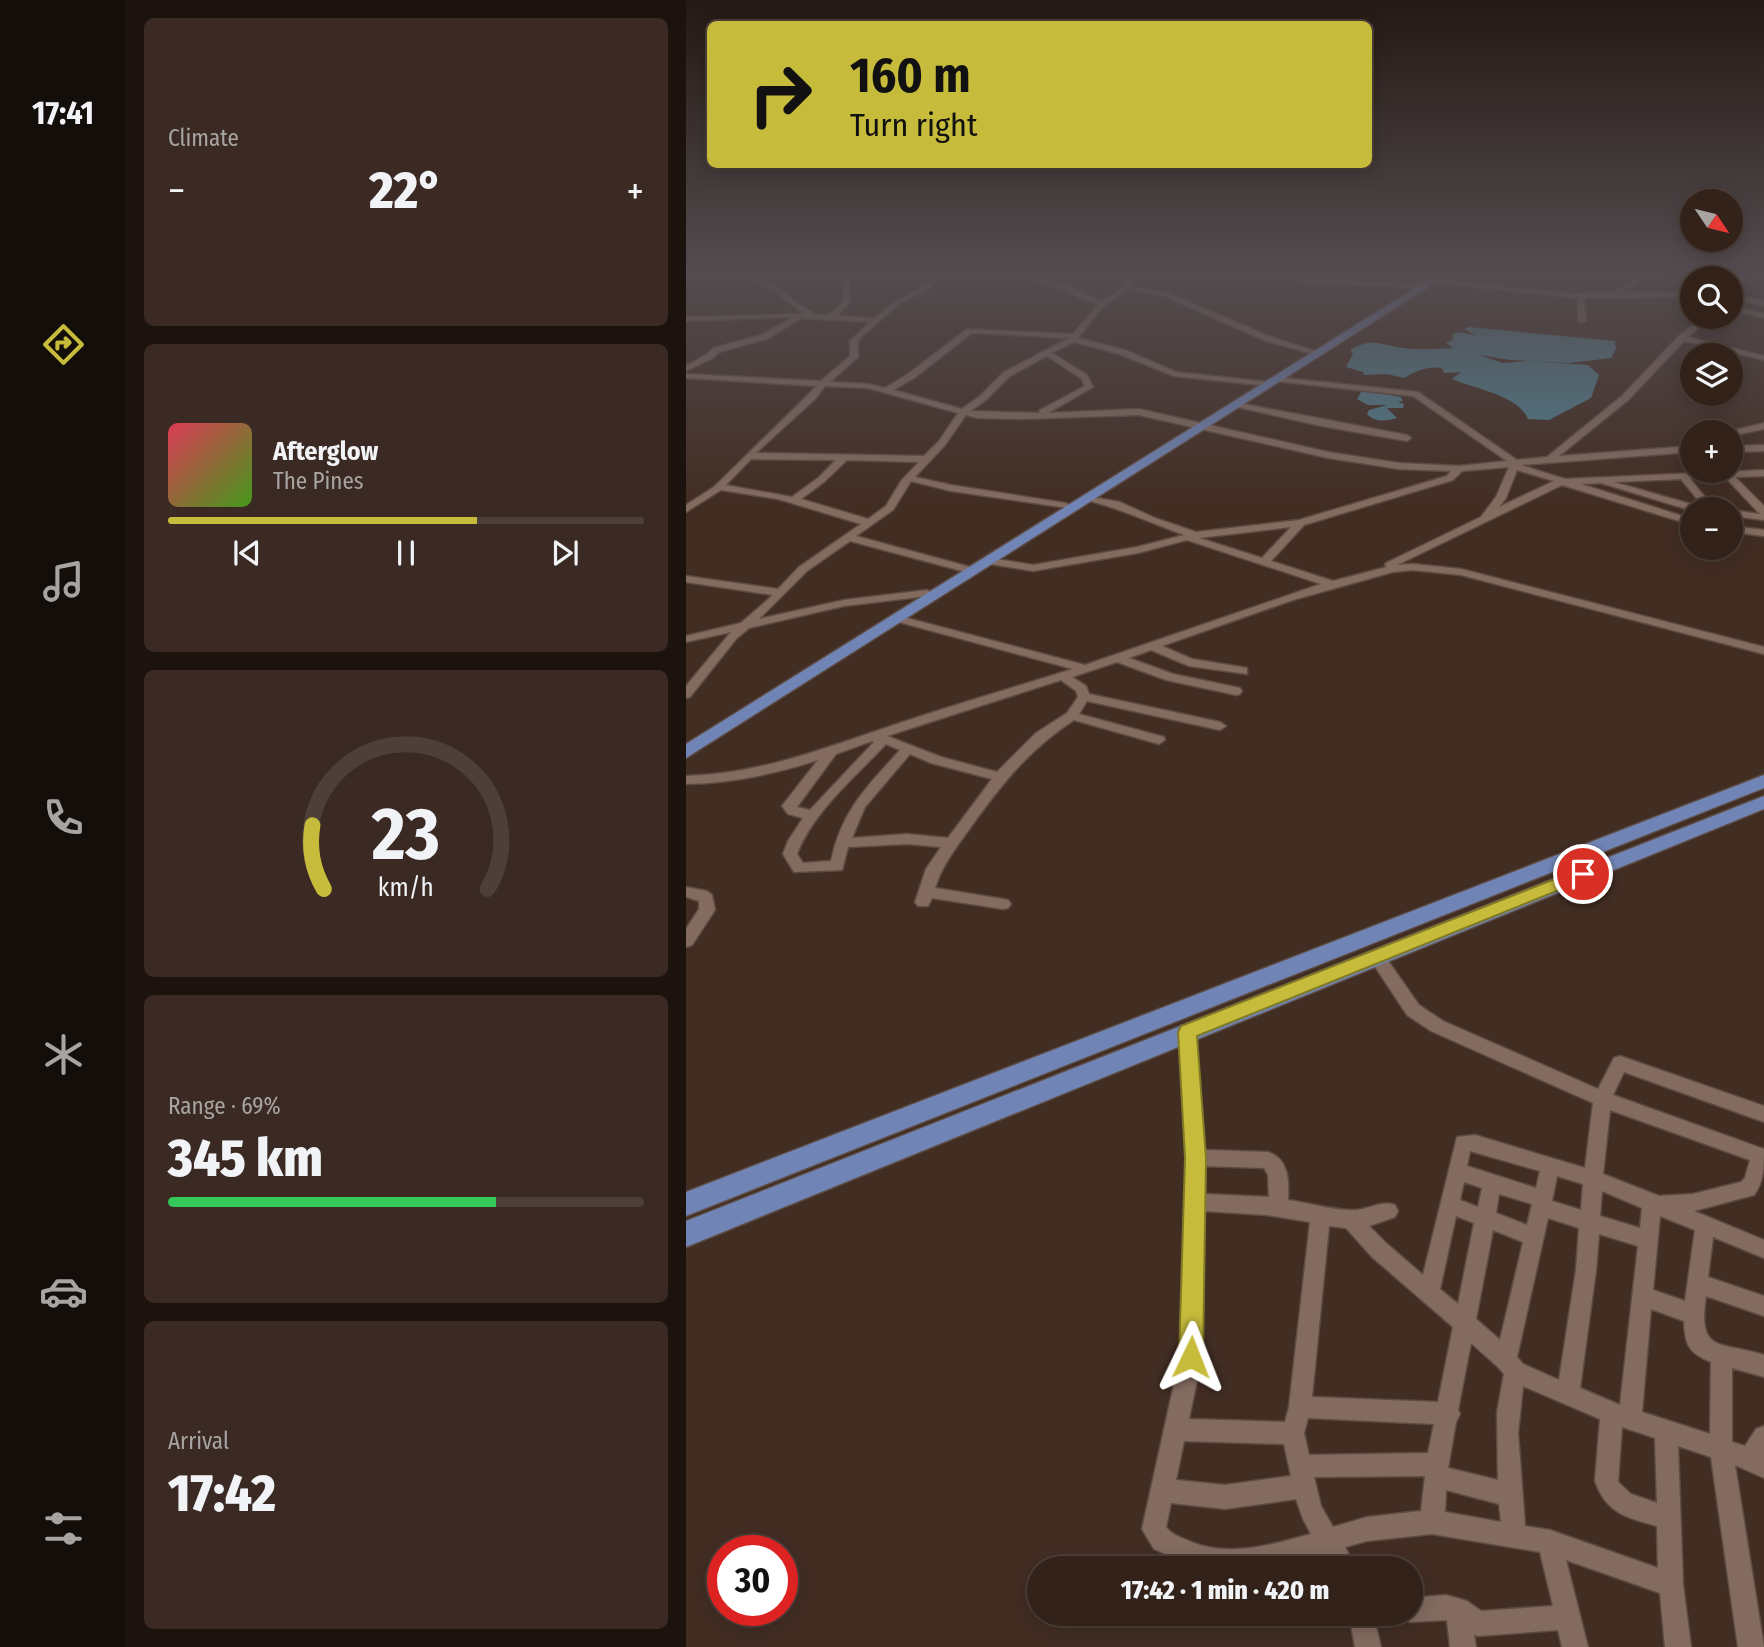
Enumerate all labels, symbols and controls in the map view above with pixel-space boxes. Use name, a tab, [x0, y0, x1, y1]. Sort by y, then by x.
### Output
text: 160 m	[850, 46, 971, 105]
icon: right	[735, 49, 826, 140]
text: 17:41	[32, 94, 94, 132]
text: Turn right	[850, 106, 977, 144]
text: Climate	[168, 124, 239, 152]
text: 22°	[369, 159, 443, 222]
text: −	[168, 168, 185, 214]
text: +	[627, 168, 644, 214]
north arrow	[1680, 189, 1743, 252]
map controls	[1680, 189, 1743, 560]
button: search	[1680, 266, 1743, 329]
icon: directions	[39, 320, 88, 369]
button: layers	[1680, 343, 1743, 406]
button: +	[1680, 420, 1743, 483]
text: Afterglow	[273, 436, 378, 467]
text: The Pines	[273, 467, 364, 495]
button: −	[1680, 497, 1743, 560]
icon: previous	[228, 534, 266, 572]
icon: pause	[387, 534, 425, 572]
icon: next	[546, 534, 584, 572]
icon: music	[39, 557, 88, 606]
text: 23	[371, 792, 440, 879]
icon: phone	[39, 793, 88, 842]
pin	[1553, 844, 1613, 904]
icon: arrive	[1564, 855, 1602, 893]
text: km/h	[378, 873, 434, 903]
icon: climate	[39, 1030, 88, 1079]
text: Range · 69%	[168, 1092, 281, 1120]
text: 345 km	[168, 1127, 323, 1190]
icon: car	[39, 1267, 88, 1316]
position arrow	[1154, 1320, 1228, 1394]
text: Arrival	[168, 1427, 229, 1455]
text: 17:42	[168, 1462, 276, 1525]
icon: filters	[39, 1504, 88, 1553]
speed limit sign: 30	[707, 1535, 798, 1626]
text: 17:42 · 1 min · 420 m	[1121, 1575, 1329, 1606]

